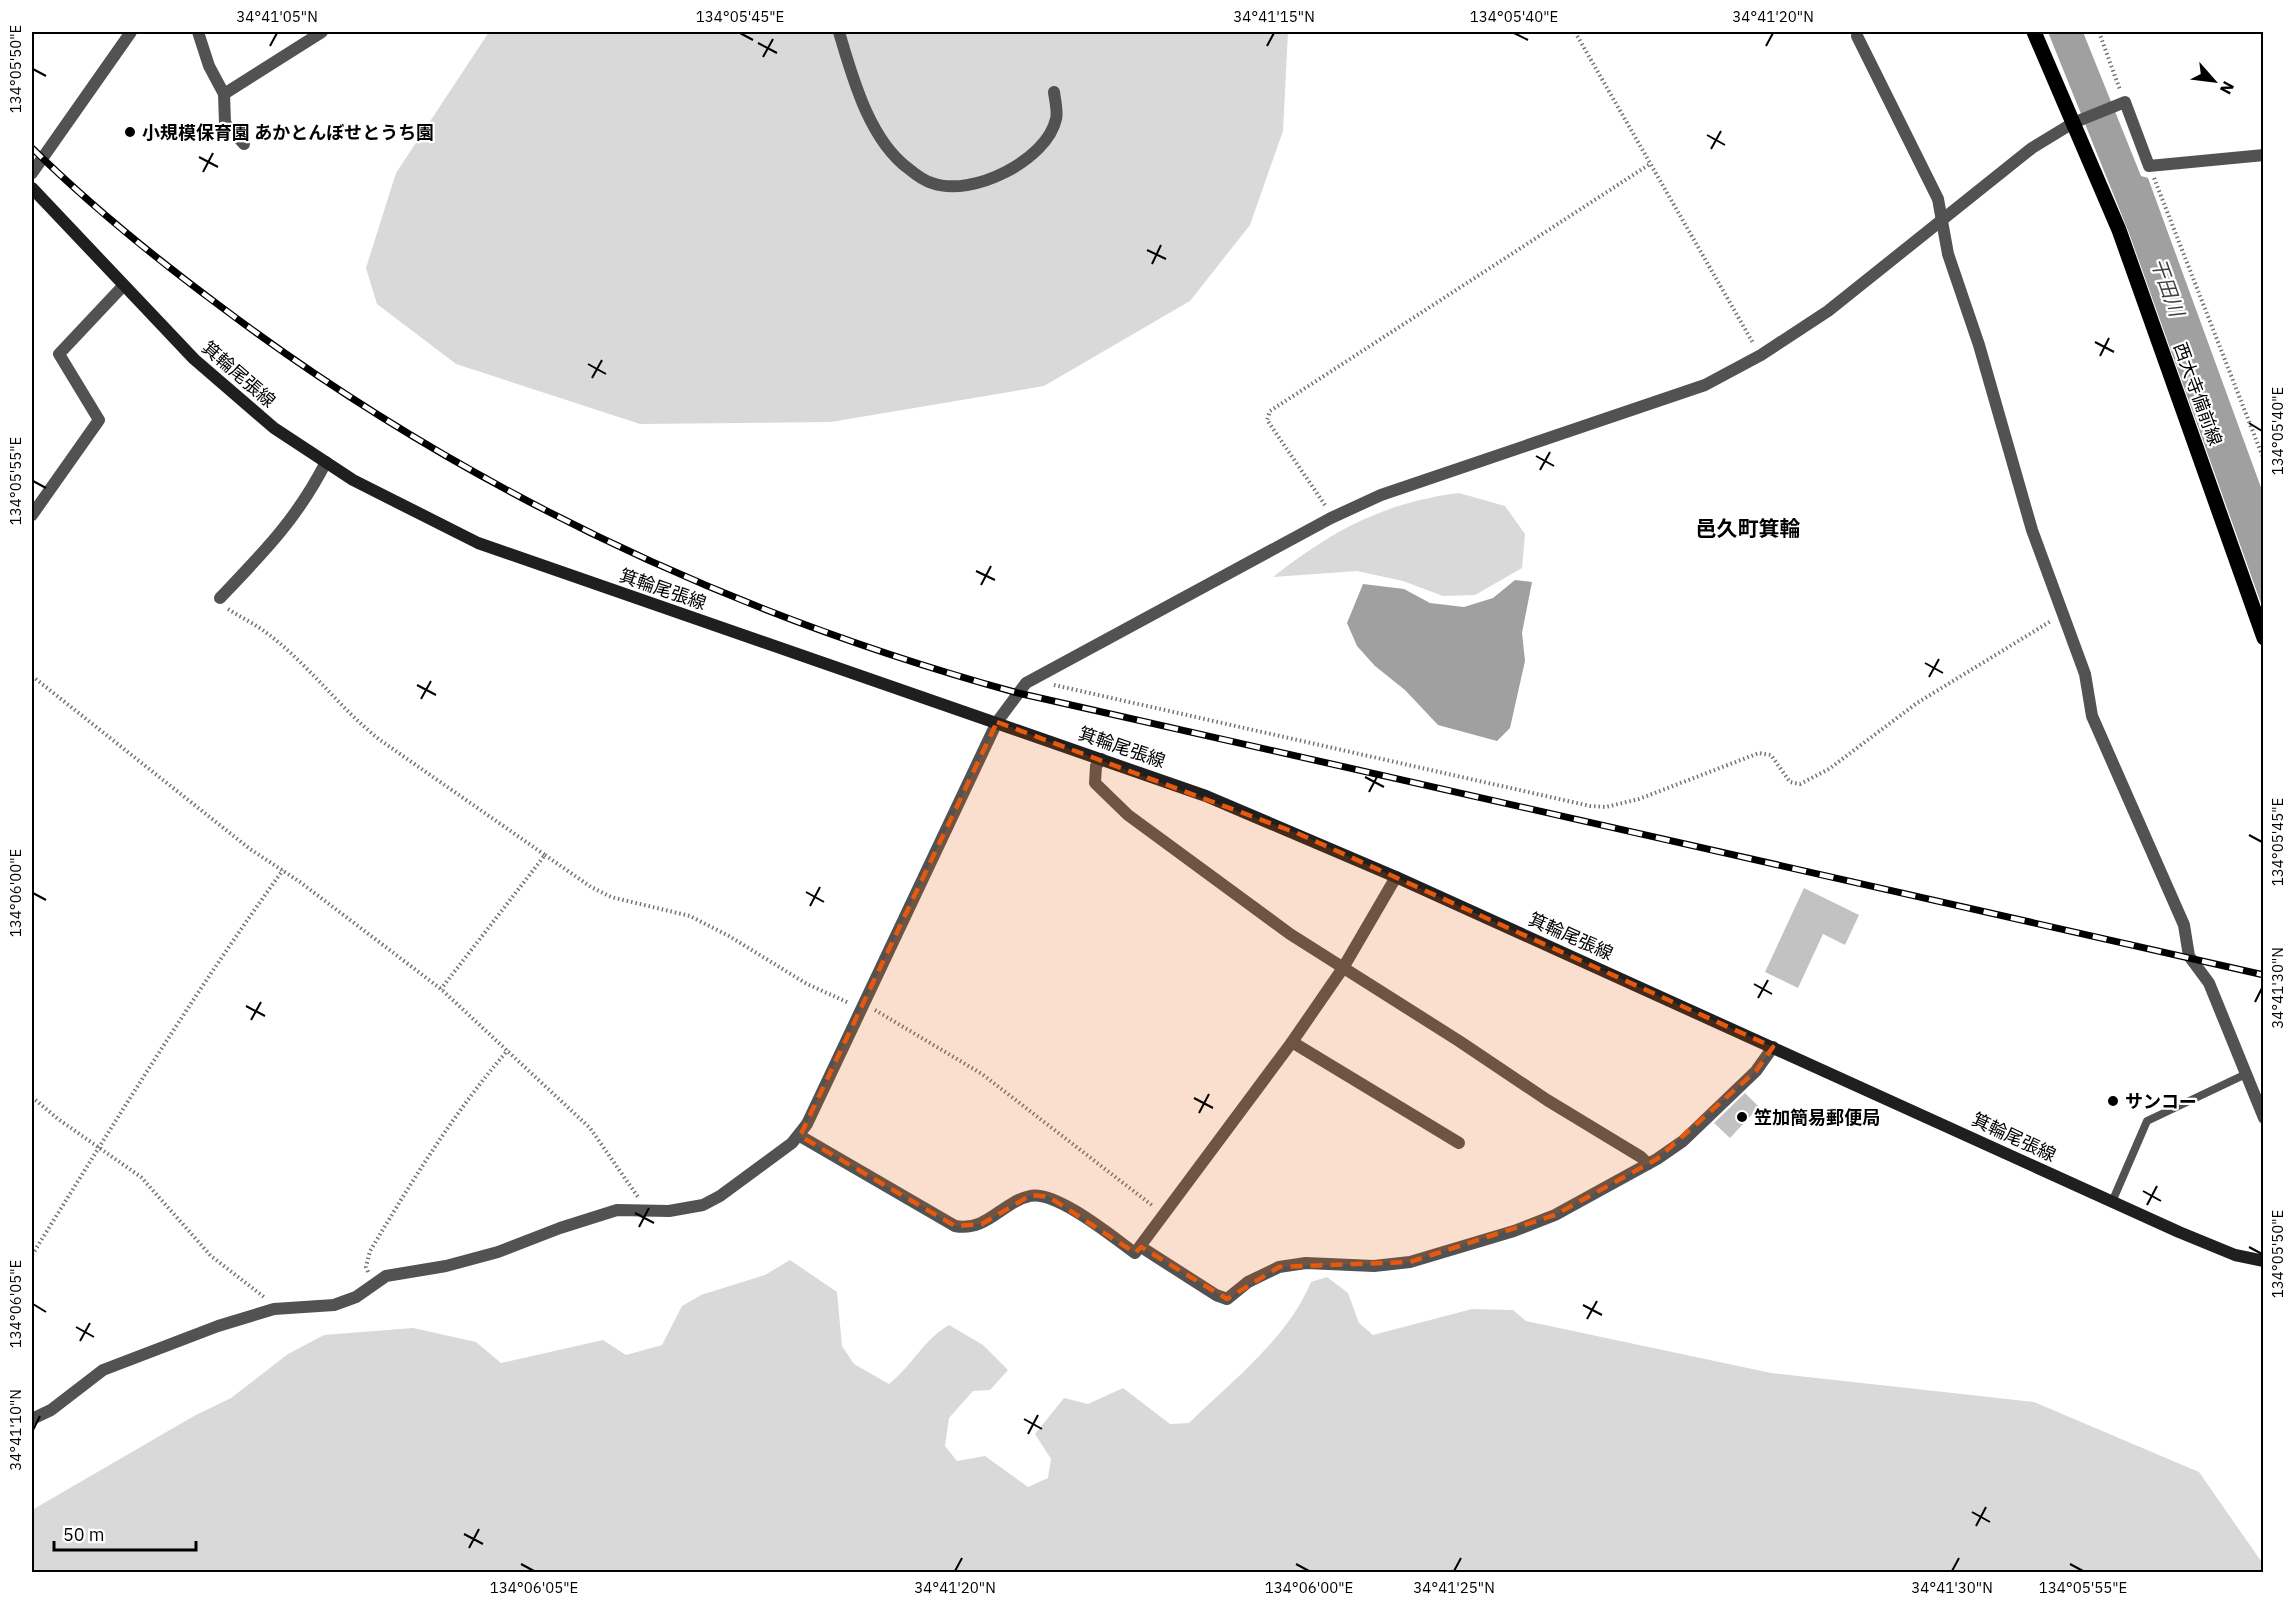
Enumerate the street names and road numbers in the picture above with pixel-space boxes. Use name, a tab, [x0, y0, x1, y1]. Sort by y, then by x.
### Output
street label: 箕輪尾張線	[197, 336, 281, 412]
street label: 西大寺備前線	[2169, 339, 2227, 449]
street label: 箕輪尾張線	[617, 563, 709, 615]
street label: 箕輪尾張線	[1076, 721, 1168, 773]
street label: 箕輪尾張線	[1525, 907, 1617, 965]
street label: 箕輪尾張線	[1968, 1108, 2060, 1166]

